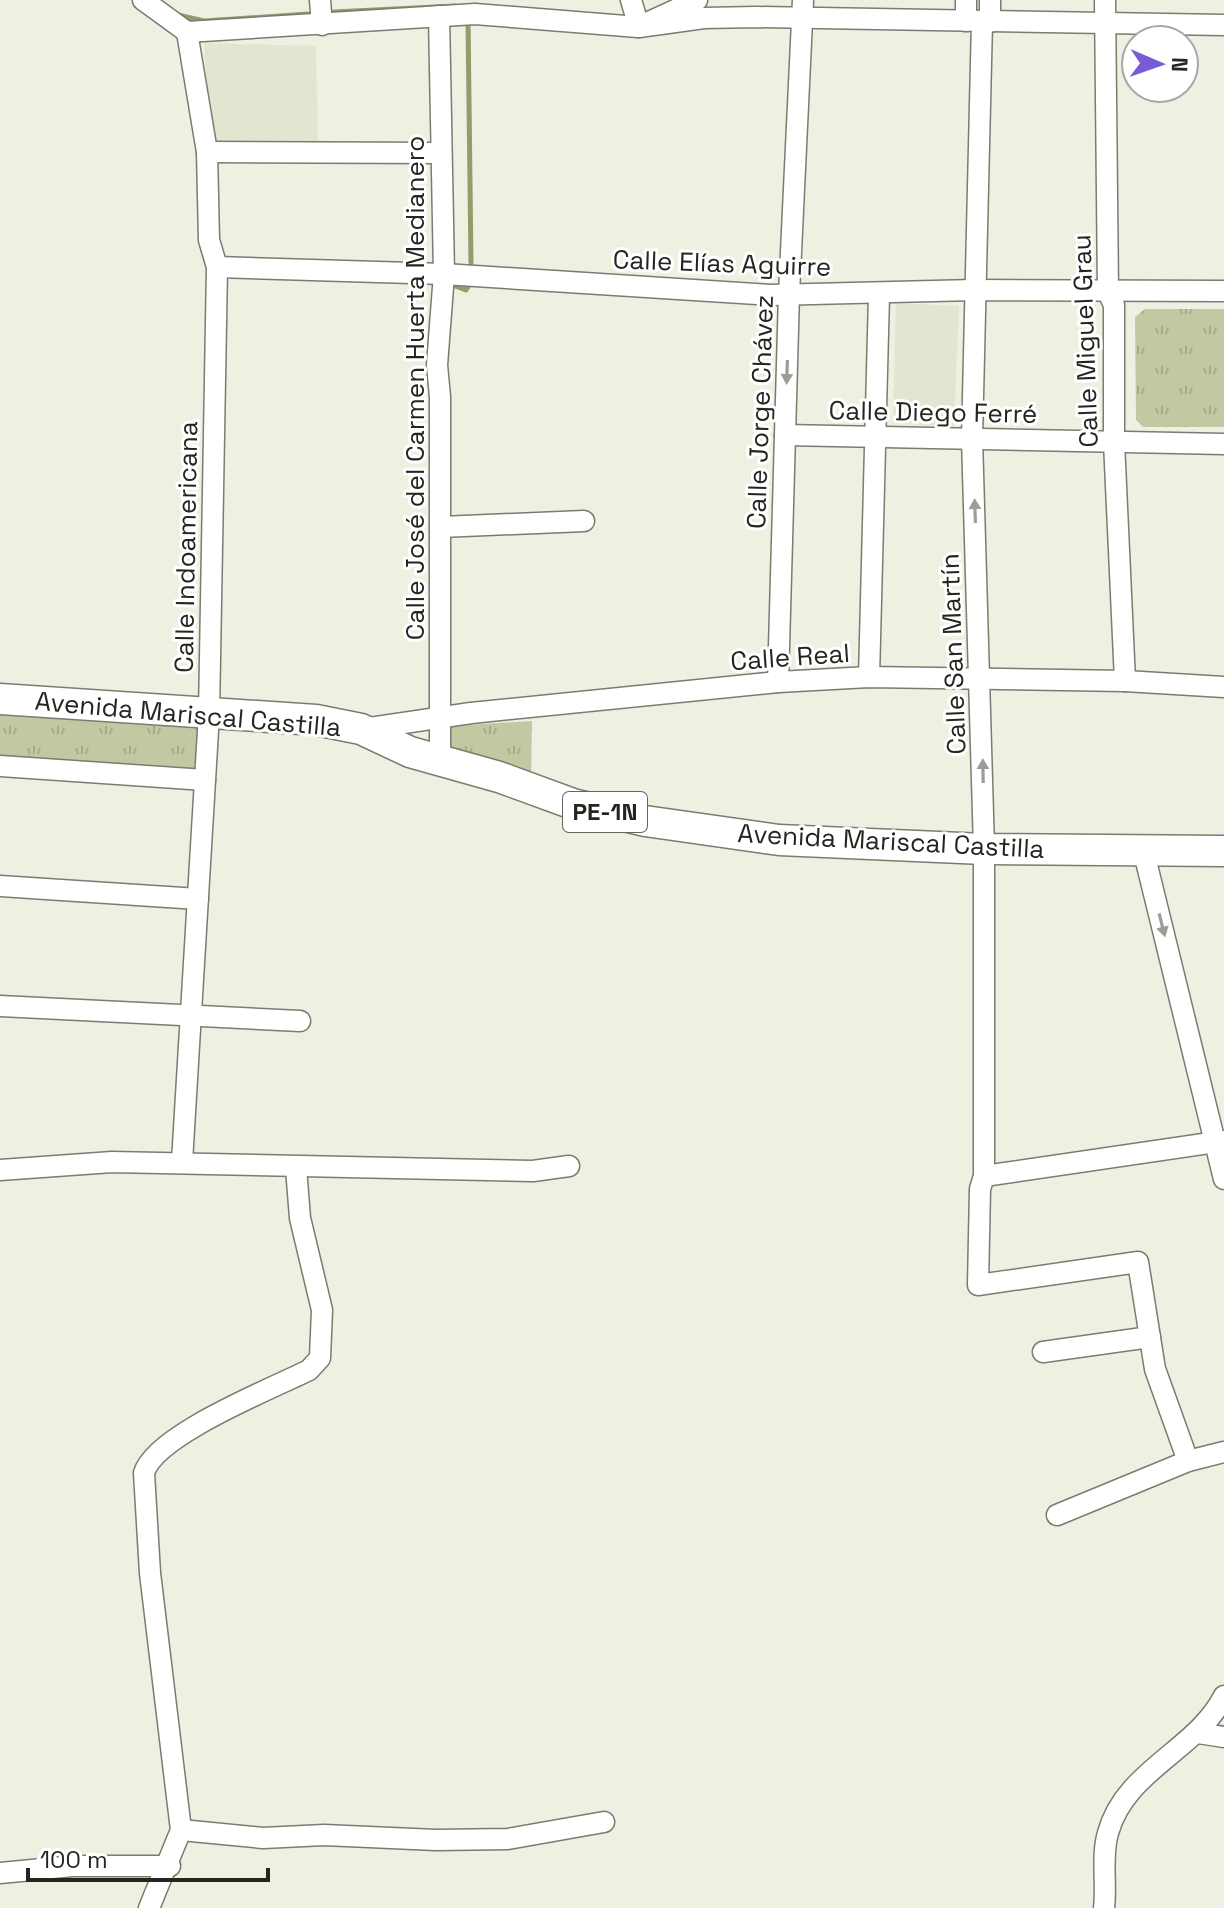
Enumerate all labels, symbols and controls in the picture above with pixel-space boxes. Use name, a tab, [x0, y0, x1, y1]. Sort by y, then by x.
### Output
north arrow	[1120, 24, 1200, 104]
text: N	[1166, 57, 1194, 73]
street label: Calle José del Carmen Huerta Medianero	[398, 136, 432, 640]
street label: Calle Miguel Grau	[1064, 234, 1106, 448]
street label: Calle Elías Aguirre	[612, 242, 832, 284]
street label: Calle Jorge Chávez	[739, 294, 781, 530]
one-way arrow	[780, 360, 793, 385]
street label: Calle Diego Ferré	[828, 393, 1038, 431]
street label: Calle Indoamericana	[167, 421, 205, 673]
one-way arrow	[968, 498, 981, 523]
street label: Calle San Martín	[932, 553, 974, 755]
street label: Calle Real	[729, 636, 851, 678]
street label: Avenida Mariscal Castilla	[33, 684, 343, 744]
one-way arrow	[977, 758, 989, 783]
road number: PE-1N	[563, 792, 647, 832]
street label: Avenida Mariscal Castilla	[737, 816, 1045, 866]
one-way arrow	[1156, 913, 1169, 938]
scale bar	[28, 1832, 268, 1882]
text: 100 m	[40, 1844, 108, 1875]

